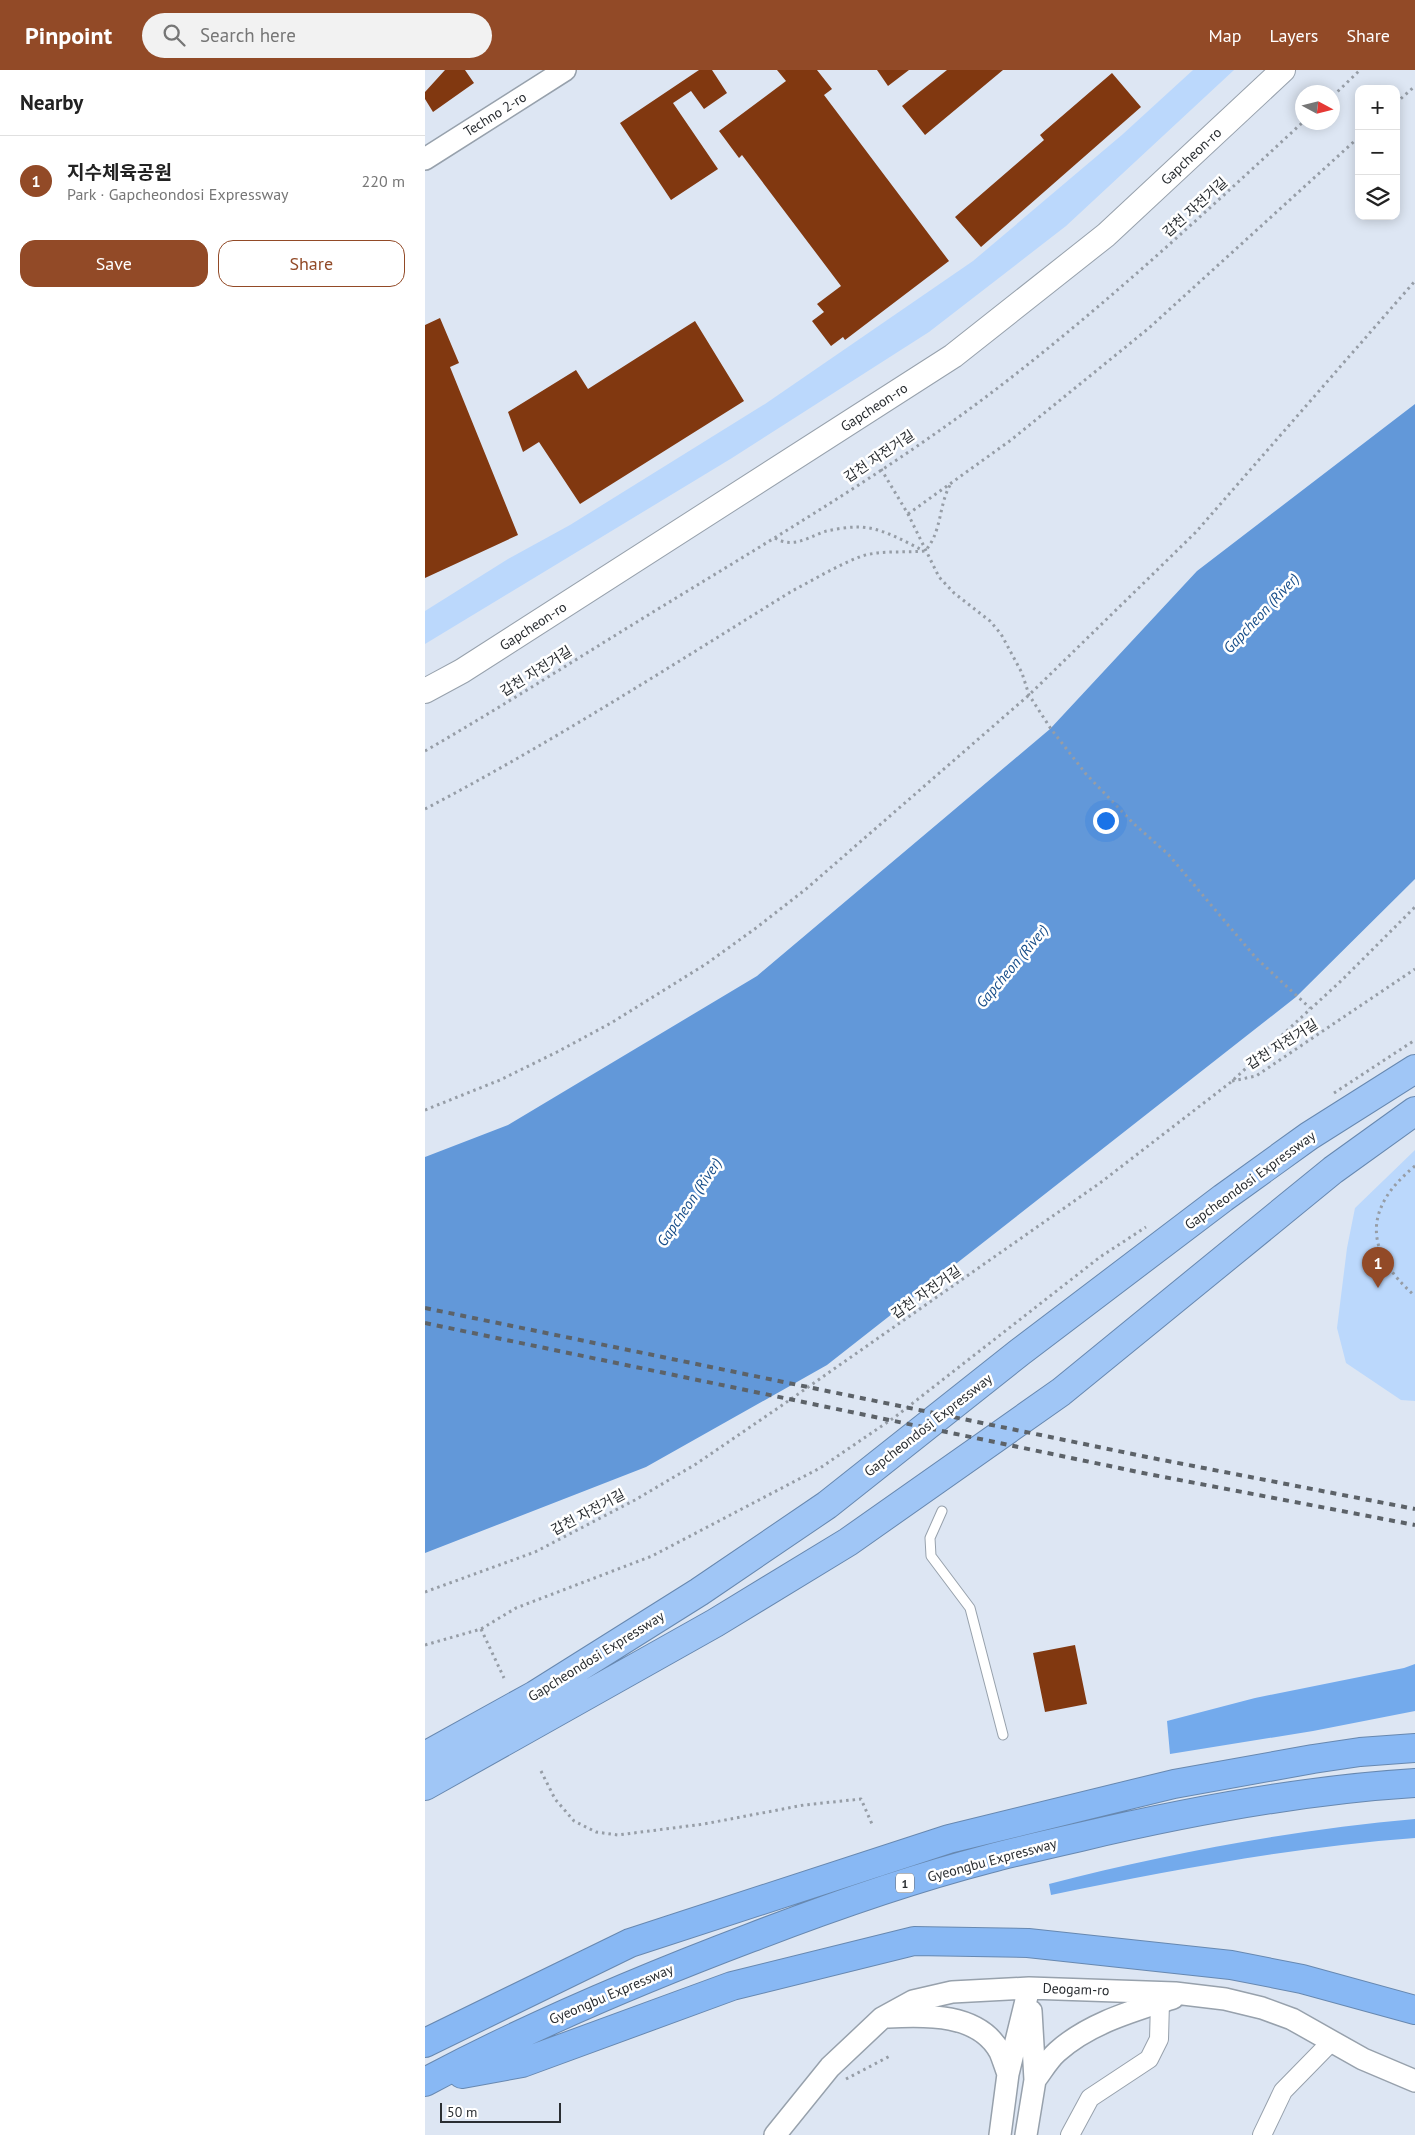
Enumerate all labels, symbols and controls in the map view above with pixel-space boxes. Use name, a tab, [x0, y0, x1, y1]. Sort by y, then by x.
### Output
search box	[142, 13, 492, 58]
text: Pinpoint	[25, 20, 112, 51]
icon: search	[160, 21, 188, 49]
text: Search here	[200, 23, 296, 47]
text: Map	[1209, 24, 1241, 47]
text: Layers	[1269, 24, 1318, 47]
text: Share	[1346, 24, 1390, 47]
north arrow	[1295, 85, 1340, 130]
map controls	[1355, 85, 1400, 220]
button: +	[1355, 85, 1400, 130]
street label: Techno 2-ro	[460, 88, 530, 140]
text: Nearby	[20, 89, 83, 116]
street label: Gapcheon-ro	[1157, 123, 1225, 189]
button: −	[1355, 130, 1400, 175]
text: 지수체육공원	[67, 160, 172, 184]
text: 1	[31, 171, 41, 191]
text: 220 m	[362, 171, 405, 191]
street label: 갑천 자전거길	[1159, 173, 1231, 241]
button: layers	[1355, 175, 1400, 220]
text: Park · Gapcheondosi Expressway	[67, 184, 289, 204]
button: Save	[20, 240, 208, 287]
button: Share	[218, 240, 405, 287]
street label: Gapcheon-ro	[837, 379, 911, 435]
street label: 갑천 자전거길	[840, 426, 918, 486]
water label: Gapcheon (River)	[1219, 569, 1303, 657]
street label: Gapcheon-ro	[496, 598, 570, 654]
street label: 갑천 자전거길	[497, 642, 575, 700]
your location	[1093, 808, 1119, 834]
water label: Gapcheon (River)	[972, 921, 1052, 1011]
street label: 갑천 자전거길	[1243, 1015, 1321, 1073]
street label: Gapcheondosi Expressway	[1181, 1126, 1319, 1234]
water label: Gapcheon (River)	[652, 1154, 726, 1250]
pin: 1	[1362, 1247, 1394, 1288]
street label: 갑천 자전거길	[888, 1261, 964, 1323]
street label: Gapcheondosi Expressway	[860, 1369, 996, 1481]
street label: 갑천 자전거길	[548, 1485, 628, 1539]
street label: Gapcheondosi Expressway	[525, 1606, 668, 1705]
street label: Gyeongbu Expressway	[925, 1834, 1059, 1886]
road number: 1	[896, 1874, 914, 1892]
street label: Gyeongbu Expressway	[546, 1960, 676, 2028]
street label: Deogam-ro	[1042, 1979, 1110, 1999]
scale bar	[440, 2100, 561, 2123]
text: 50 m	[447, 2103, 477, 2121]

